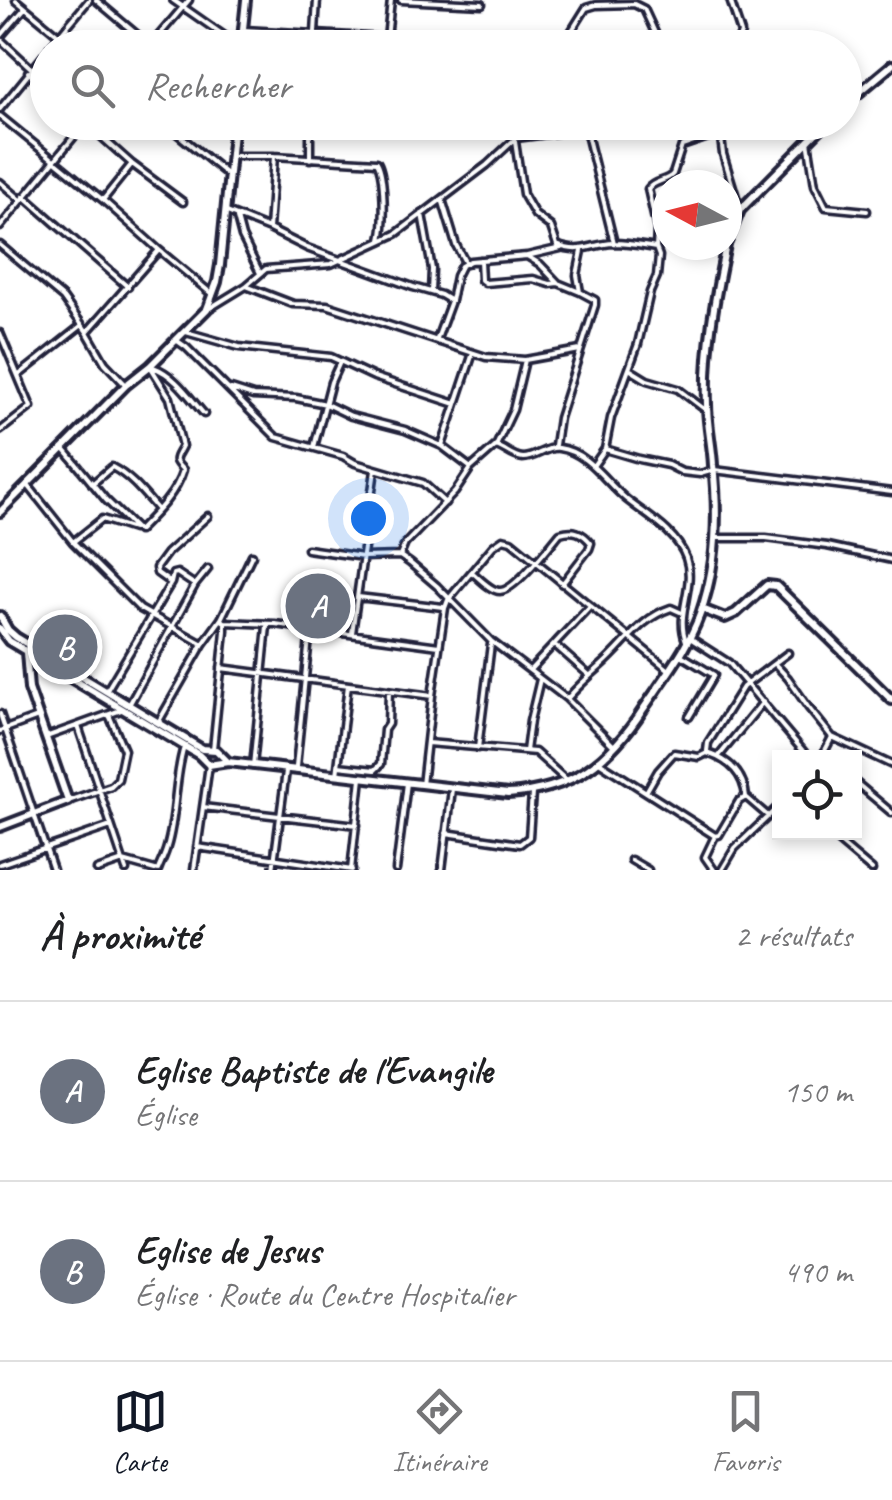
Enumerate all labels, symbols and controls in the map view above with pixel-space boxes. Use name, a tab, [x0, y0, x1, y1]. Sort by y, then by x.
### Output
search box	[30, 30, 862, 140]
icon: search	[65, 58, 120, 113]
text: Rechercher	[145, 62, 291, 109]
north arrow	[652, 170, 742, 260]
your location	[343, 493, 394, 544]
pin: A	[286, 568, 350, 644]
pin: B	[32, 610, 98, 684]
map controls	[772, 750, 862, 840]
button: locate	[772, 750, 862, 840]
text: À proximité	[40, 909, 200, 962]
text: 2 résultats	[735, 915, 852, 956]
text: Eglise Baptiste de l'Evangile	[135, 1047, 492, 1094]
text: A	[64, 1071, 81, 1112]
text: 150 m	[783, 1071, 852, 1112]
text: Église	[135, 1094, 197, 1135]
text: Eglise de Jesus	[135, 1227, 321, 1274]
text: B	[64, 1251, 81, 1292]
text: 490 m	[783, 1251, 852, 1292]
text: Église · Route du Centre Hospitalier	[135, 1274, 514, 1315]
tab: Carte	[113, 1384, 168, 1479]
tab: Itinéraire	[393, 1384, 487, 1479]
tab: Favoris	[712, 1384, 780, 1479]

